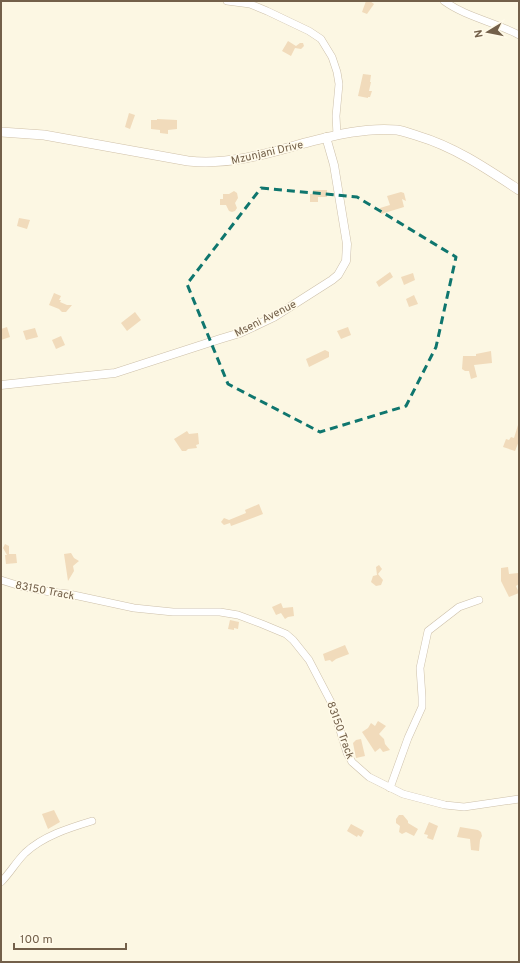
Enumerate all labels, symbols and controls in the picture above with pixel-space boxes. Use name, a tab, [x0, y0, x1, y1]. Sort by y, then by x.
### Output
north arrow	[468, 12, 508, 52]
text: N	[472, 28, 487, 39]
street label: Mzunjani Drive	[230, 138, 305, 168]
street label: Mseni Avenue	[232, 297, 299, 340]
street label: 83150 Track	[14, 578, 76, 604]
street label: 83150 Track	[323, 700, 357, 761]
scale bar	[14, 925, 126, 951]
text: 100 m	[20, 932, 53, 948]

